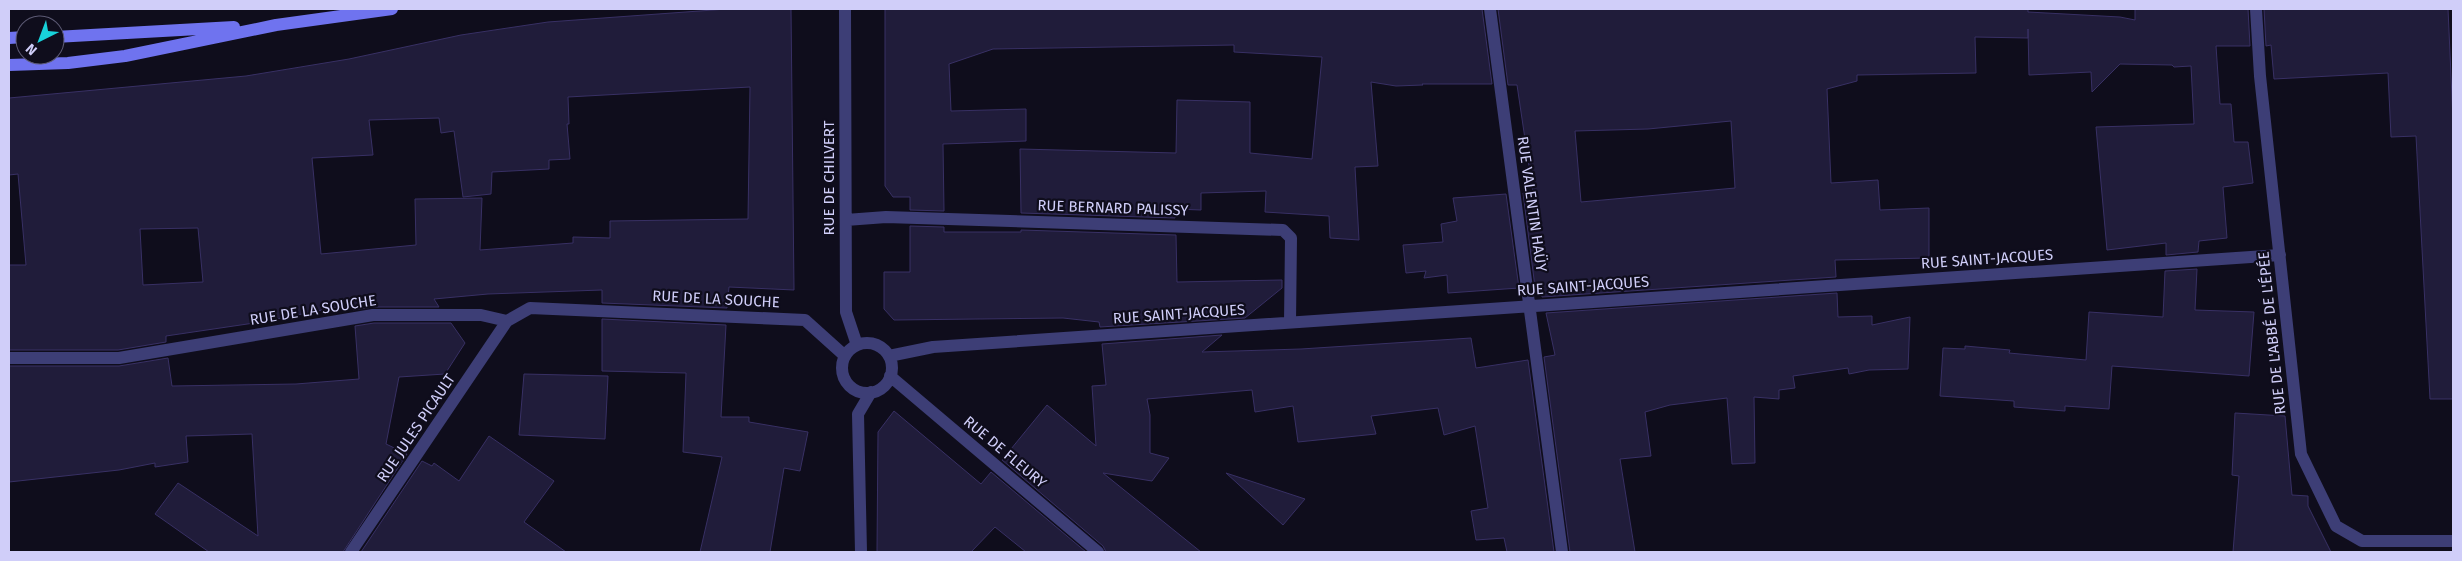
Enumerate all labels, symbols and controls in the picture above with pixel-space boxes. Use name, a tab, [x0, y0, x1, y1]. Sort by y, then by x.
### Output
north arrow	[15, 15, 65, 65]
text: N	[22, 40, 41, 59]
street label: RUE DE CHILVERT	[820, 120, 838, 235]
street label: RUE VALENTIN HAÜY	[1514, 135, 1551, 274]
street label: RUE BERNARD PALISSY	[1037, 196, 1190, 220]
street label: RUE SAINT-JACQUES	[1920, 245, 2054, 273]
street label: RUE DE L'ABBÉ DE L'ÉPÉE	[2254, 251, 2290, 415]
street label: RUE SAINT-JACQUES	[1516, 272, 1650, 300]
street label: RUE DE LA SOUCHE	[652, 287, 780, 311]
street label: RUE DE LA SOUCHE	[249, 291, 377, 329]
street label: RUE SAINT-JACQUES	[1112, 300, 1246, 328]
street label: RUE JULES PICAULT	[373, 370, 459, 486]
street label: RUE DE FLEURY	[960, 412, 1051, 492]

